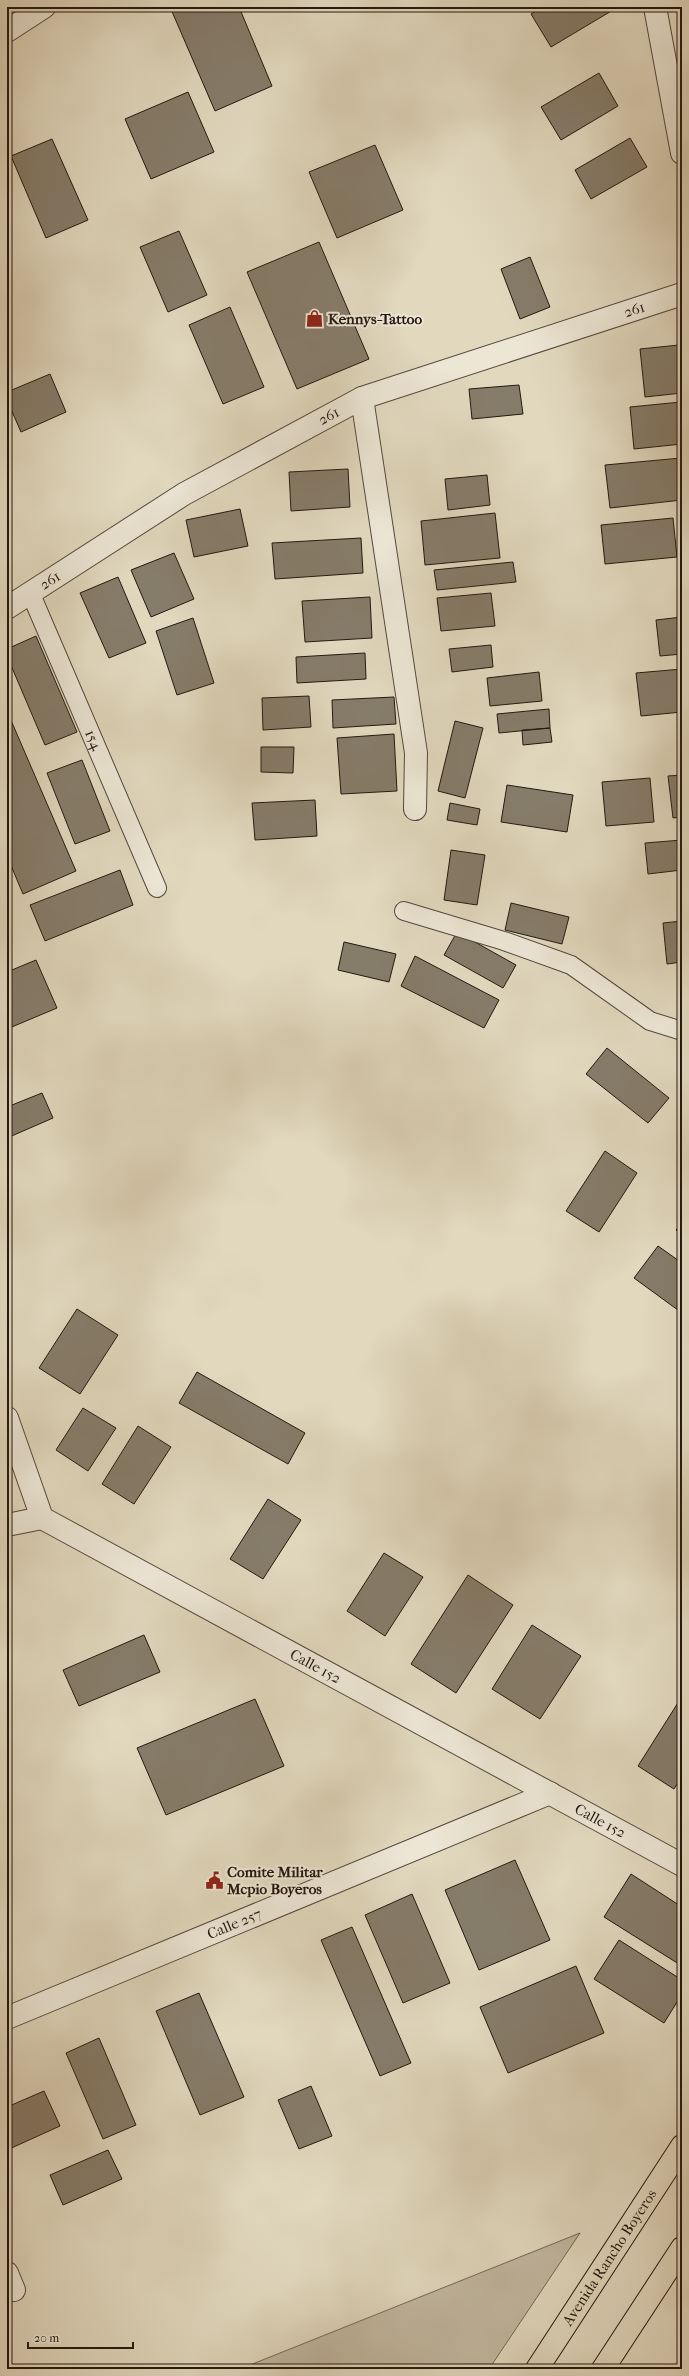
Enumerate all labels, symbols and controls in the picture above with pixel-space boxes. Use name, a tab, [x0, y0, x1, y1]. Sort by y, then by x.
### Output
street label: 261	[621, 298, 647, 321]
shop icon: Kennys-Tattoo	[305, 309, 325, 329]
place label: Kennys-Tattoo	[328, 310, 422, 328]
street label: 261	[315, 403, 342, 429]
street label: 261	[36, 567, 64, 594]
street label: 154	[81, 727, 106, 754]
street label: Calle 152	[287, 1645, 344, 1688]
street label: Calle 152	[572, 1800, 629, 1842]
place label: Comite Militar Mcpio Boyeros	[226, 1863, 323, 1898]
public building icon: Comite Militar Mcpio Boyeros	[204, 1871, 224, 1891]
street label: Calle 257	[204, 1905, 264, 1943]
street label: Avenida Rancho Boyeros	[558, 2185, 661, 2330]
scale bar	[28, 2324, 133, 2350]
text: 20 m	[34, 2331, 59, 2345]

